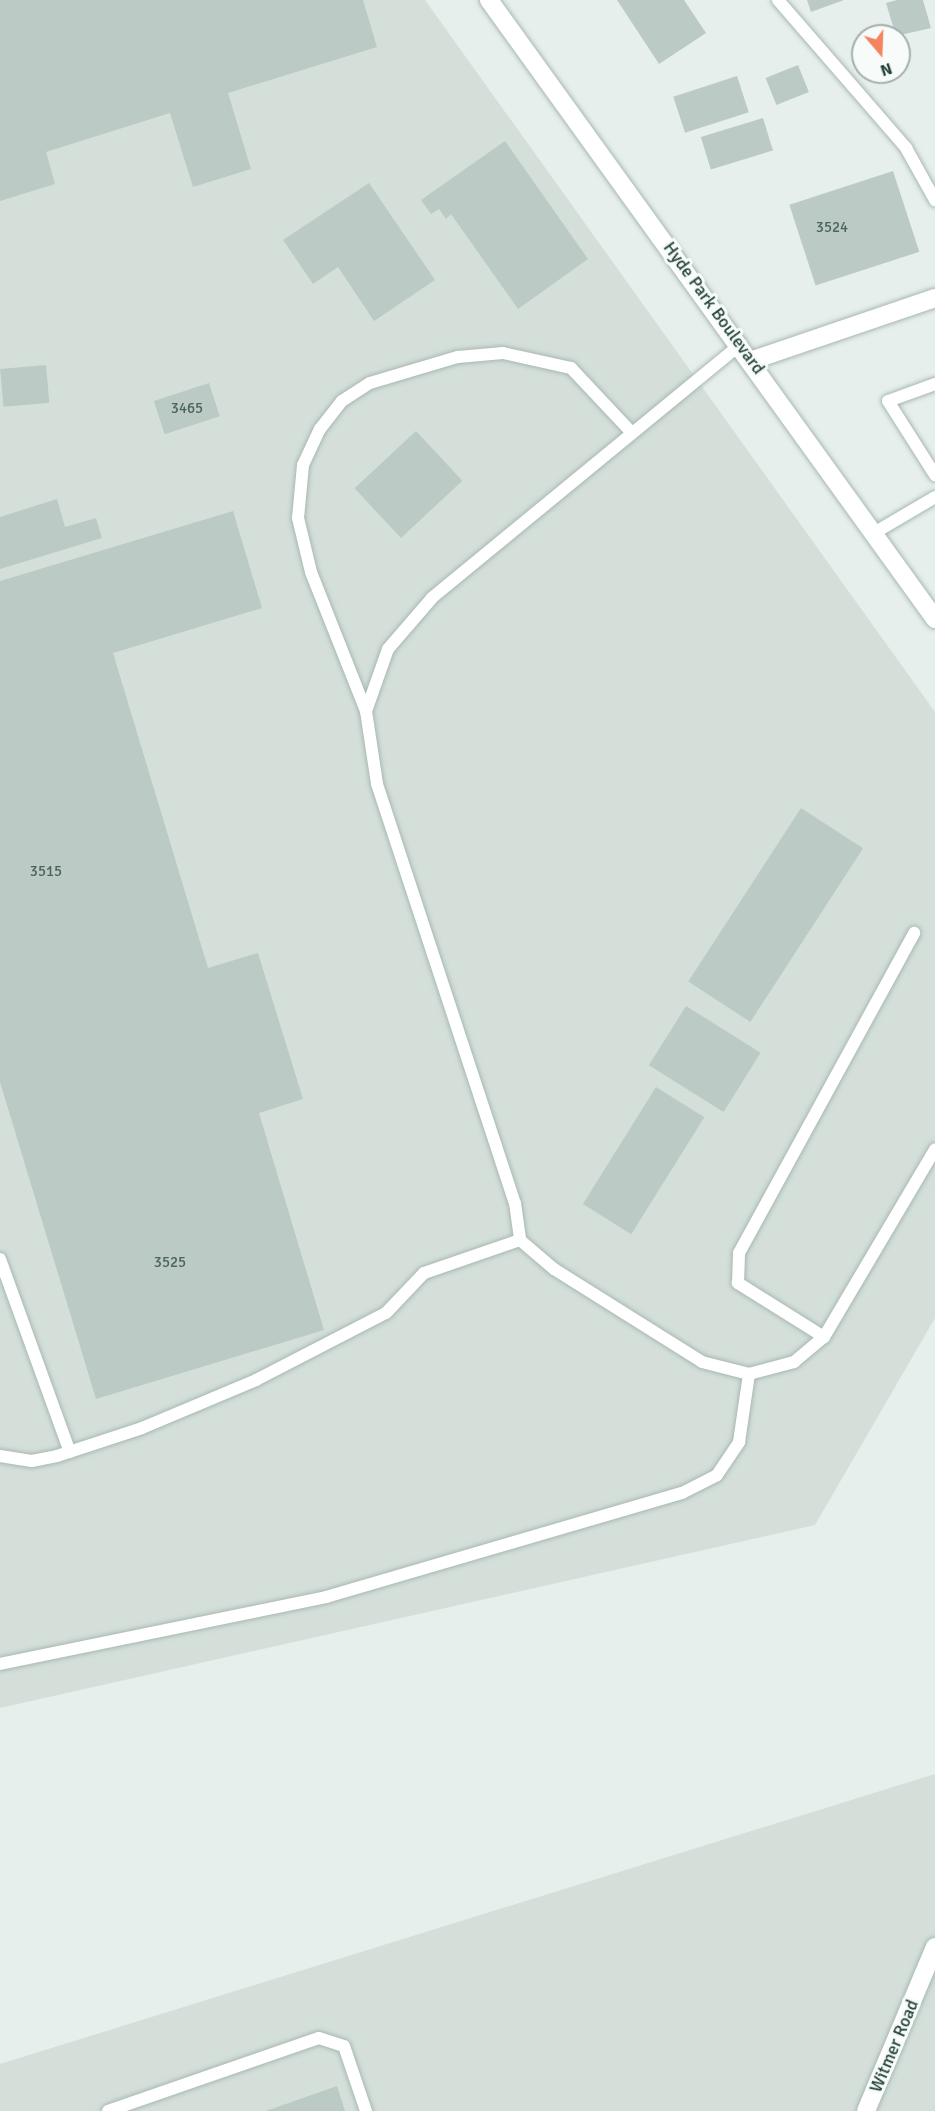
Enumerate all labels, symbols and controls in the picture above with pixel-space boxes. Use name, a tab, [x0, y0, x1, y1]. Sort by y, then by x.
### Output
north arrow	[851, 24, 911, 84]
text: N	[878, 58, 895, 80]
house number: 3524	[816, 219, 848, 237]
street label: Hyde Park Boulevard	[659, 237, 769, 379]
house number: 3465	[171, 400, 203, 418]
house number: 3515	[30, 863, 62, 881]
house number: 3525	[154, 1254, 186, 1272]
street label: Witmer Road	[865, 1996, 923, 2096]

